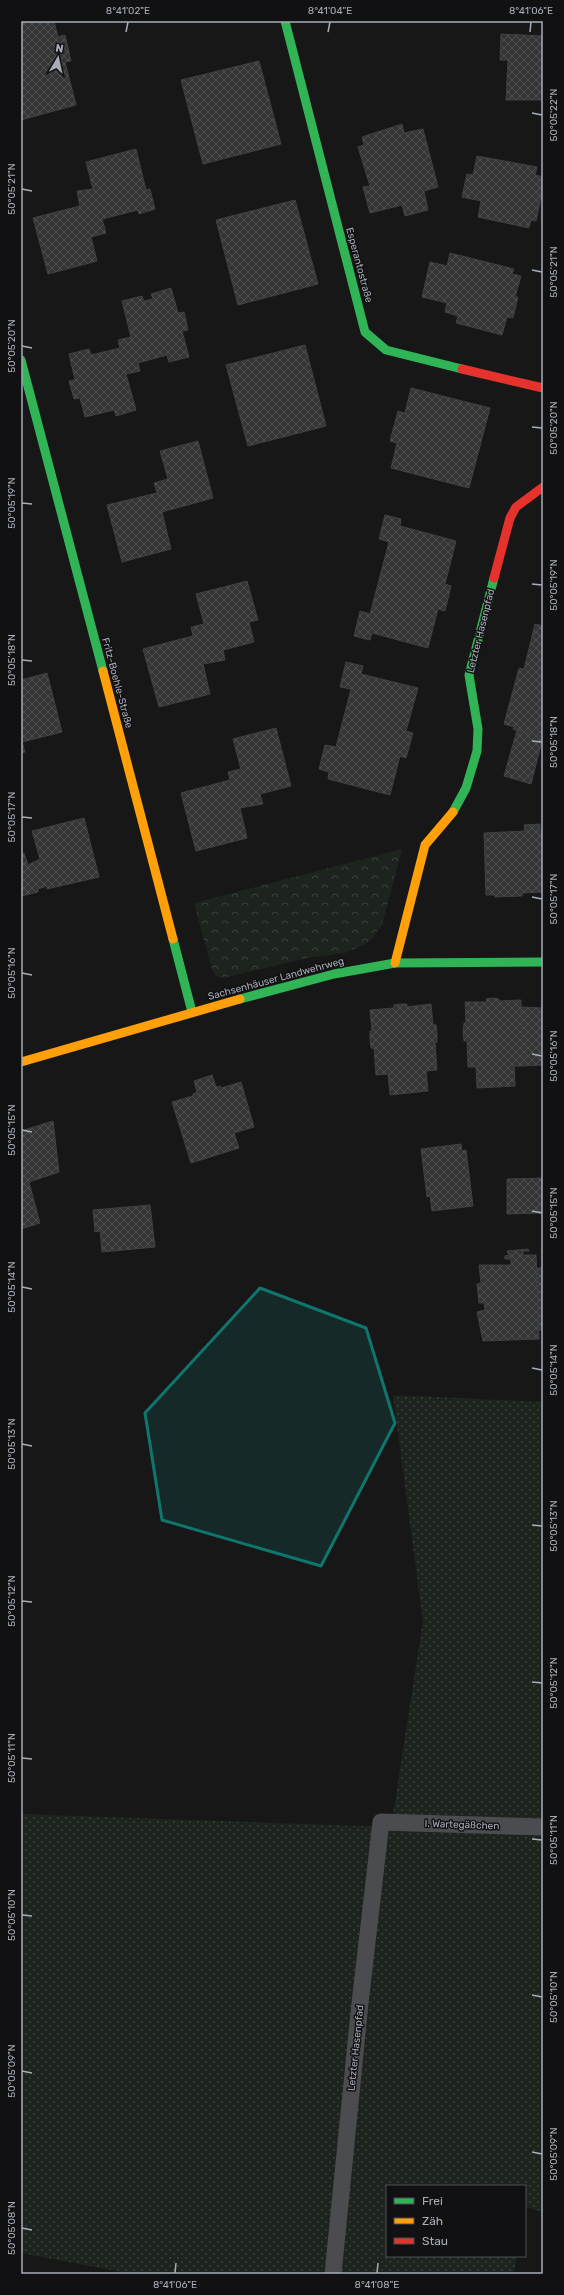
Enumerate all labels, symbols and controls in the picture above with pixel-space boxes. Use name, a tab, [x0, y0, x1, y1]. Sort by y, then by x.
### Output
text: 8°41'02"E	[106, 5, 150, 17]
text: 8°41'04"E	[308, 5, 352, 17]
text: 8°41'06"E	[509, 5, 553, 17]
north arrow	[38, 38, 78, 78]
text: N	[55, 42, 64, 56]
text: 50°05'22"N	[548, 88, 560, 142]
text: 50°05'21"N	[6, 163, 18, 215]
street label: Esperantostraße	[343, 226, 375, 304]
text: 50°05'21"N	[548, 246, 560, 298]
text: 50°05'20"N	[6, 319, 18, 373]
text: 50°05'20"N	[548, 401, 560, 455]
text: 50°05'19"N	[6, 477, 18, 529]
text: 50°05'19"N	[548, 559, 560, 611]
street label: Letzter Hasenpfad	[465, 588, 497, 674]
text: 50°05'18"N	[6, 634, 18, 686]
street label: Fritz-Boehle-Straße	[99, 636, 135, 730]
text: 50°05'18"N	[548, 716, 560, 768]
text: 50°05'17"N	[6, 792, 18, 842]
text: 50°05'17"N	[548, 874, 560, 924]
text: 50°05'16"N	[6, 947, 18, 999]
street label: Sachsenhäuser Landwehrweg	[207, 955, 345, 1003]
text: 50°05'16"N	[548, 1030, 560, 1082]
text: 50°05'15"N	[6, 1104, 18, 1156]
text: 50°05'15"N	[548, 1187, 560, 1239]
text: 50°05'14"N	[6, 1261, 18, 1313]
text: 50°05'14"N	[548, 1344, 560, 1396]
text: 50°05'13"N	[6, 1418, 18, 1470]
text: 50°05'13"N	[548, 1500, 560, 1552]
text: 50°05'12"N	[6, 1575, 18, 1627]
text: 50°05'12"N	[548, 1657, 560, 1709]
text: 50°05'11"N	[6, 1733, 18, 1783]
text: 50°05'11"N	[548, 1815, 560, 1865]
street label: I. Wartegäßchen	[424, 1818, 500, 1832]
text: 50°05'10"N	[6, 1889, 18, 1941]
text: 50°05'10"N	[548, 1971, 560, 2023]
street label: Letzter Hasenpfad	[346, 2004, 366, 2091]
text: 50°05'09"N	[6, 2044, 18, 2098]
text: 50°05'09"N	[548, 2127, 560, 2181]
legend	[386, 2185, 526, 2257]
text: Frei	[422, 2194, 443, 2208]
text: 50°05'08"N	[6, 2201, 18, 2255]
text: Zäh	[422, 2214, 443, 2228]
text: Stau	[422, 2234, 448, 2248]
text: 8°41'06"E	[153, 2279, 197, 2291]
text: 8°41'08"E	[355, 2279, 399, 2291]

